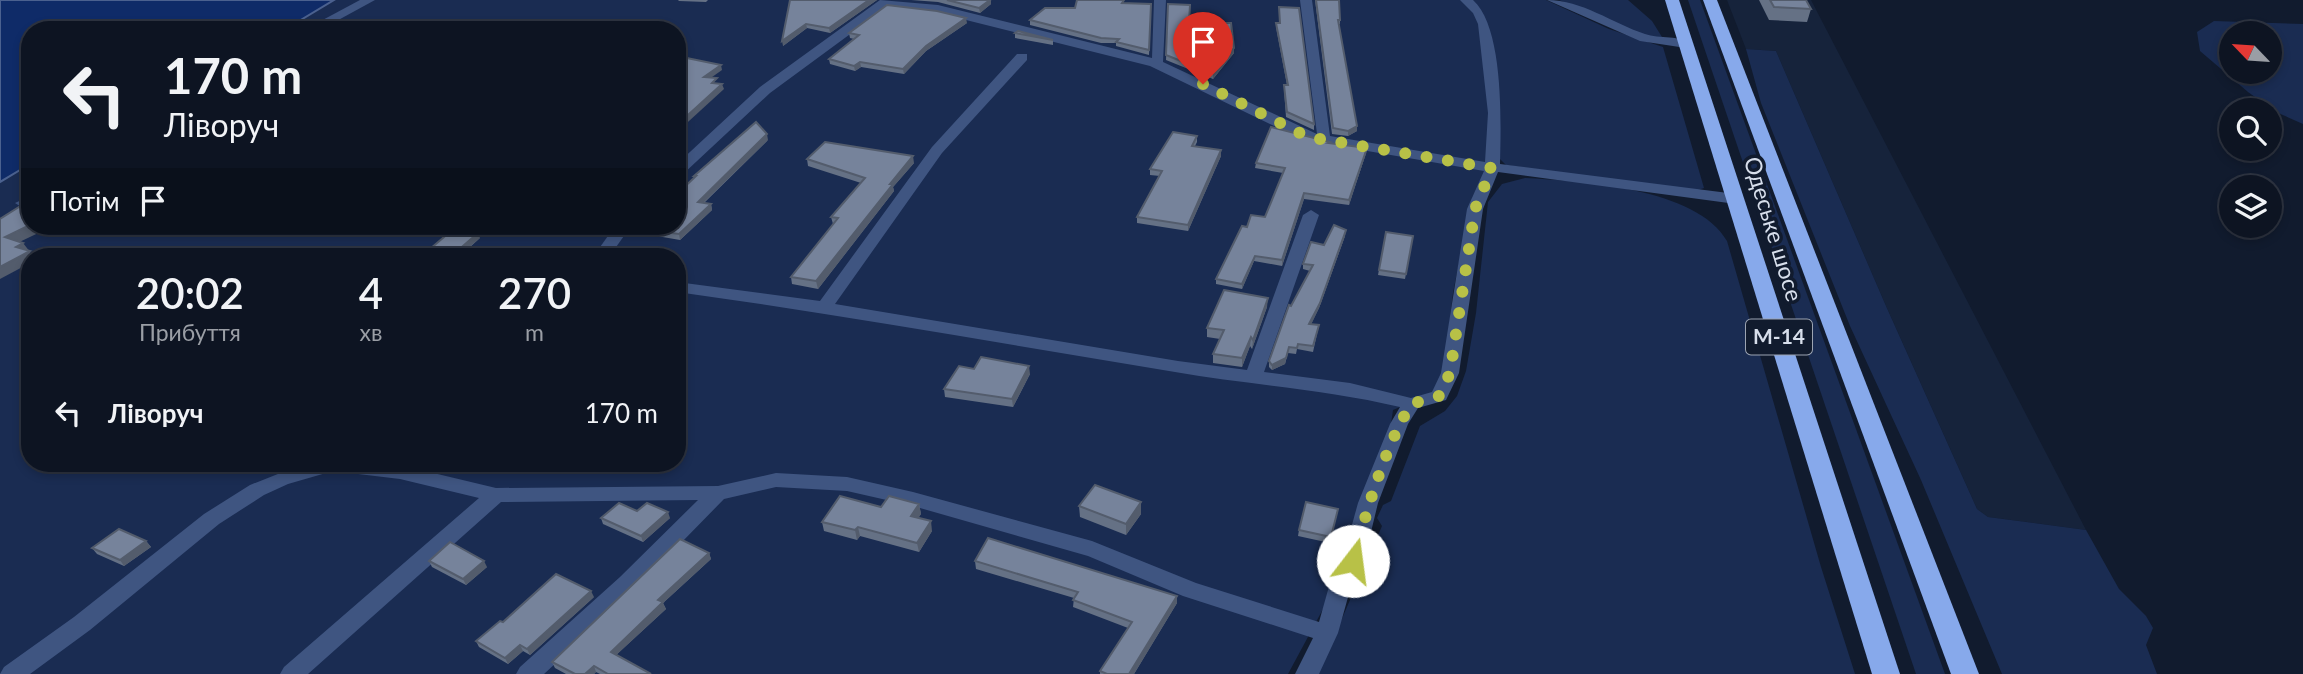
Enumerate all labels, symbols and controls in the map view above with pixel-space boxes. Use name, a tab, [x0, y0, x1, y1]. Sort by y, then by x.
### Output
pin	[1173, 12.0, 1233, 84]
north arrow	[2219, 21, 2282, 84]
map controls	[2219, 21, 2282, 238]
icon: arrive	[1184, 23, 1222, 61]
text: 170 m	[164, 46, 302, 104]
icon: left	[49, 49, 140, 140]
button: search	[2219, 98, 2282, 161]
text: Ліворуч	[164, 105, 279, 144]
street label: Одеське шосе	[1739, 153, 1809, 304]
button: layers	[2219, 175, 2282, 238]
icon: arrive	[134, 182, 172, 220]
text: Потім	[49, 185, 120, 217]
text: 20:02	[136, 268, 244, 318]
text: 4	[359, 268, 383, 318]
text: 270	[498, 268, 571, 318]
text: Прибуття	[139, 318, 241, 346]
text: хв	[360, 318, 382, 346]
text: m	[525, 318, 544, 346]
road number: М-14	[1746, 320, 1812, 354]
icon: left	[49, 394, 87, 432]
text: Ліворуч	[108, 397, 204, 429]
text: 170 m	[585, 397, 658, 429]
position arrow	[1316, 524, 1390, 598]

